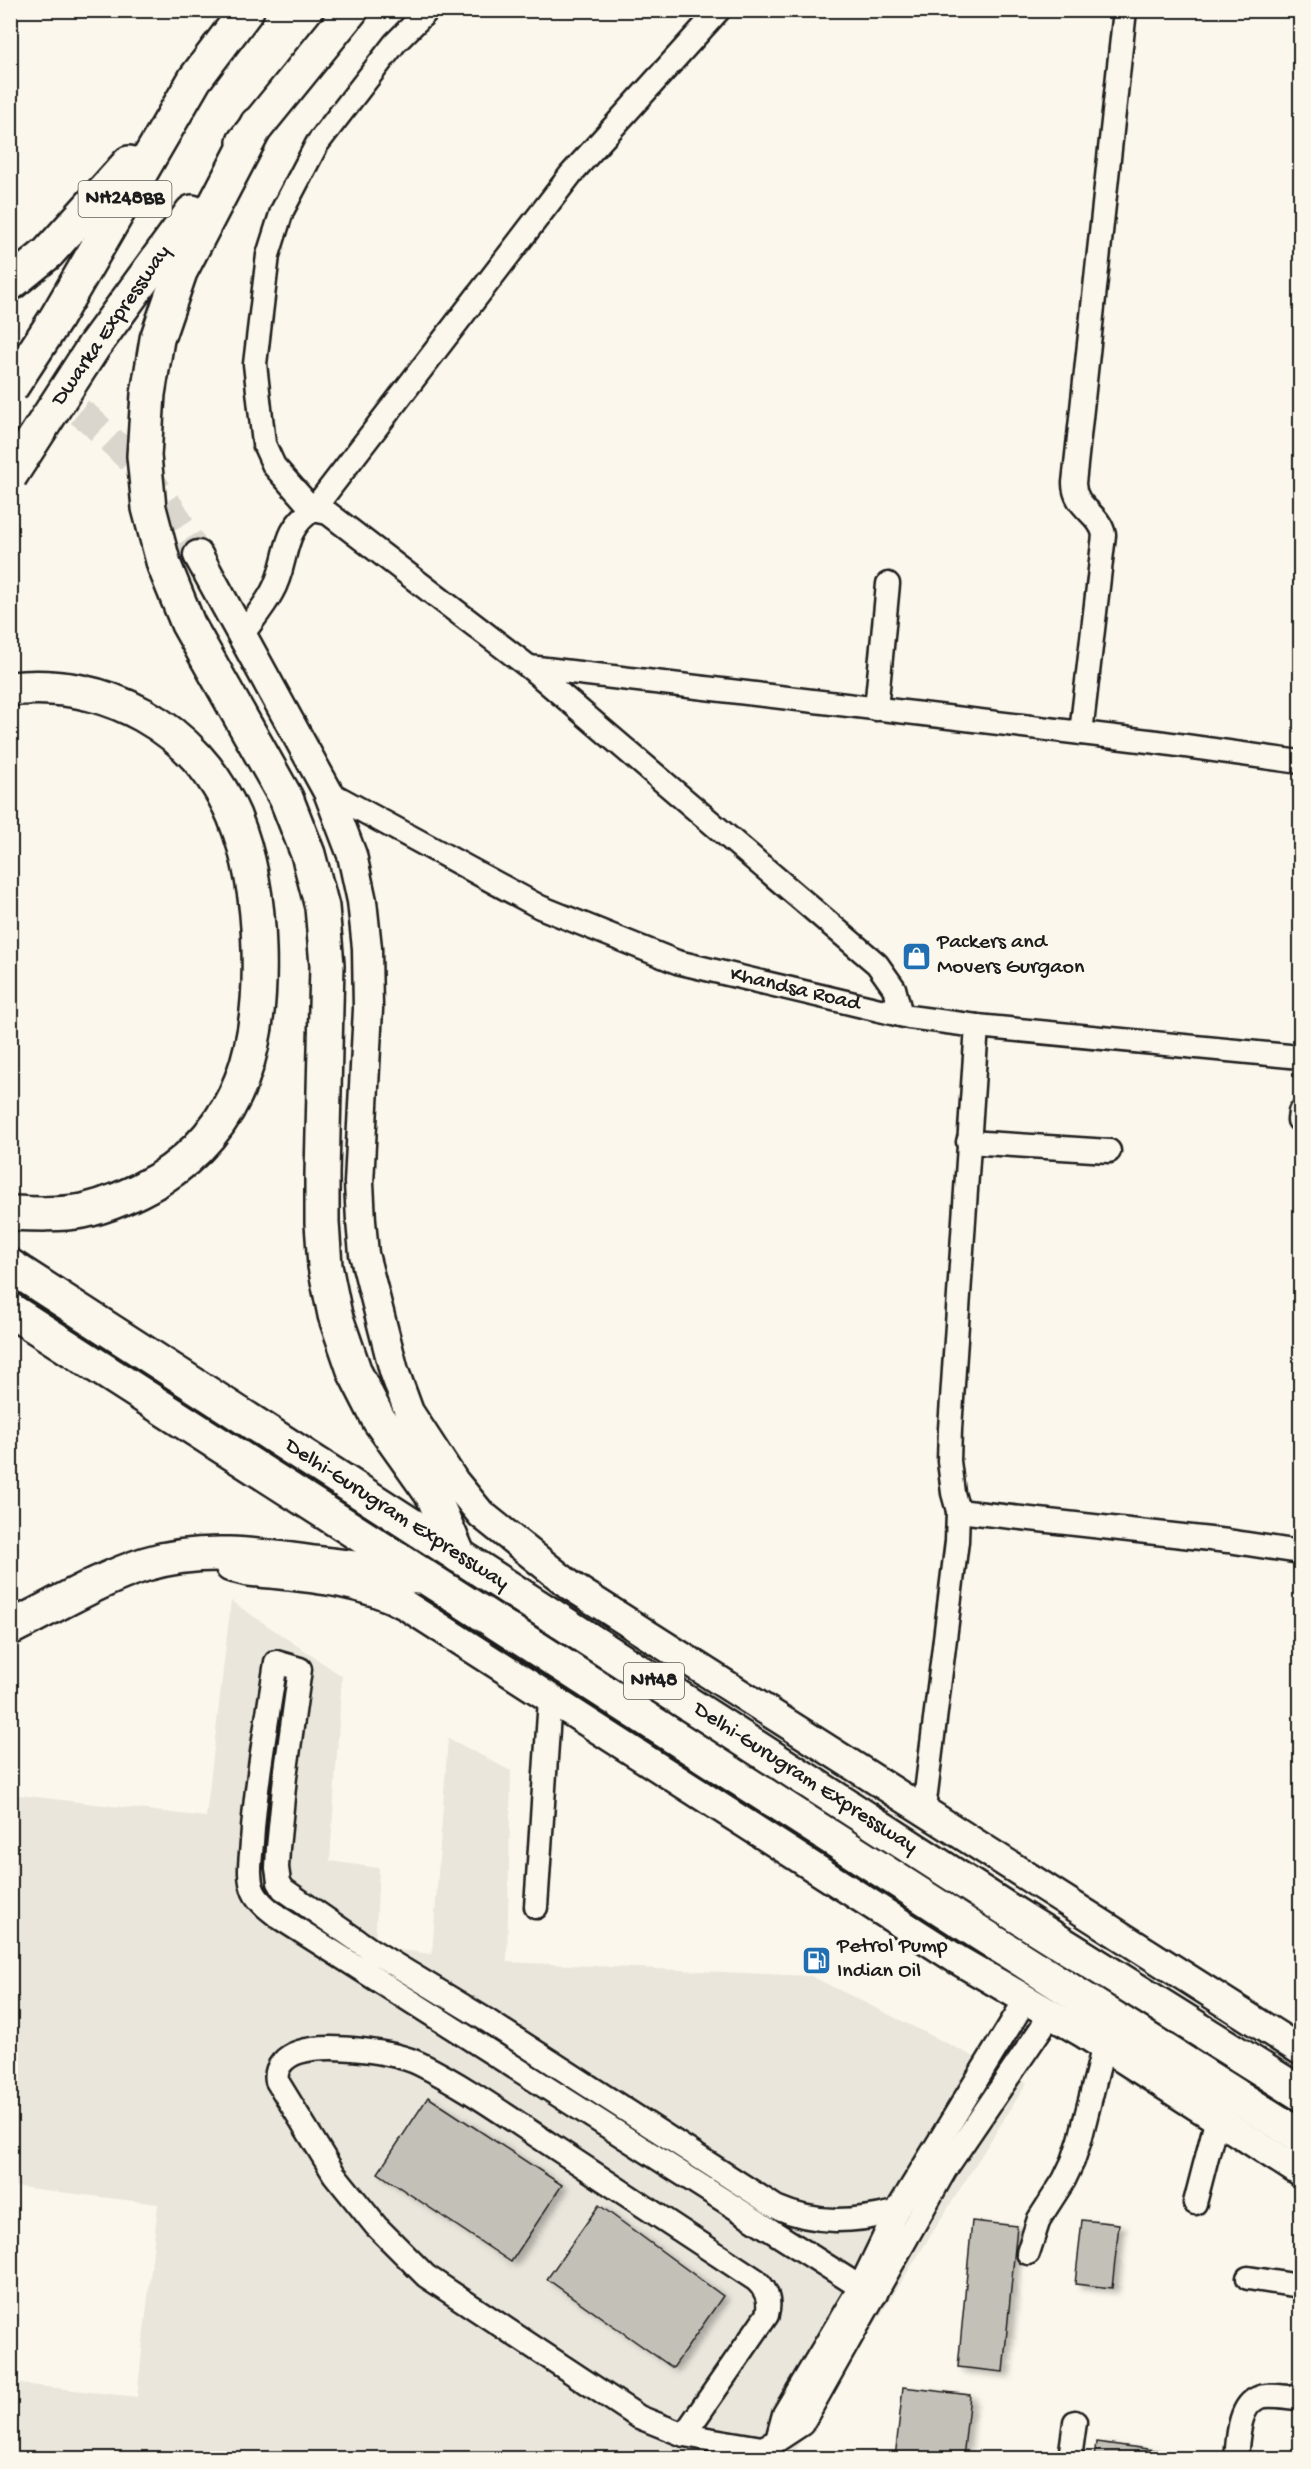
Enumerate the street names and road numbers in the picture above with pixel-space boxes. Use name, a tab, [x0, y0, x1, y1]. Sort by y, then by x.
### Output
road number: NH248BB	[78, 181, 172, 217]
street label: Dwarka Expressway	[46, 241, 177, 413]
street label: Khandsa Road	[727, 962, 865, 1018]
street label: Delhi-Gurugram Expressway	[278, 1433, 514, 1597]
road number: NH48	[624, 1663, 684, 1699]
street label: Delhi-Gurugram Expressway	[686, 1696, 922, 1861]

